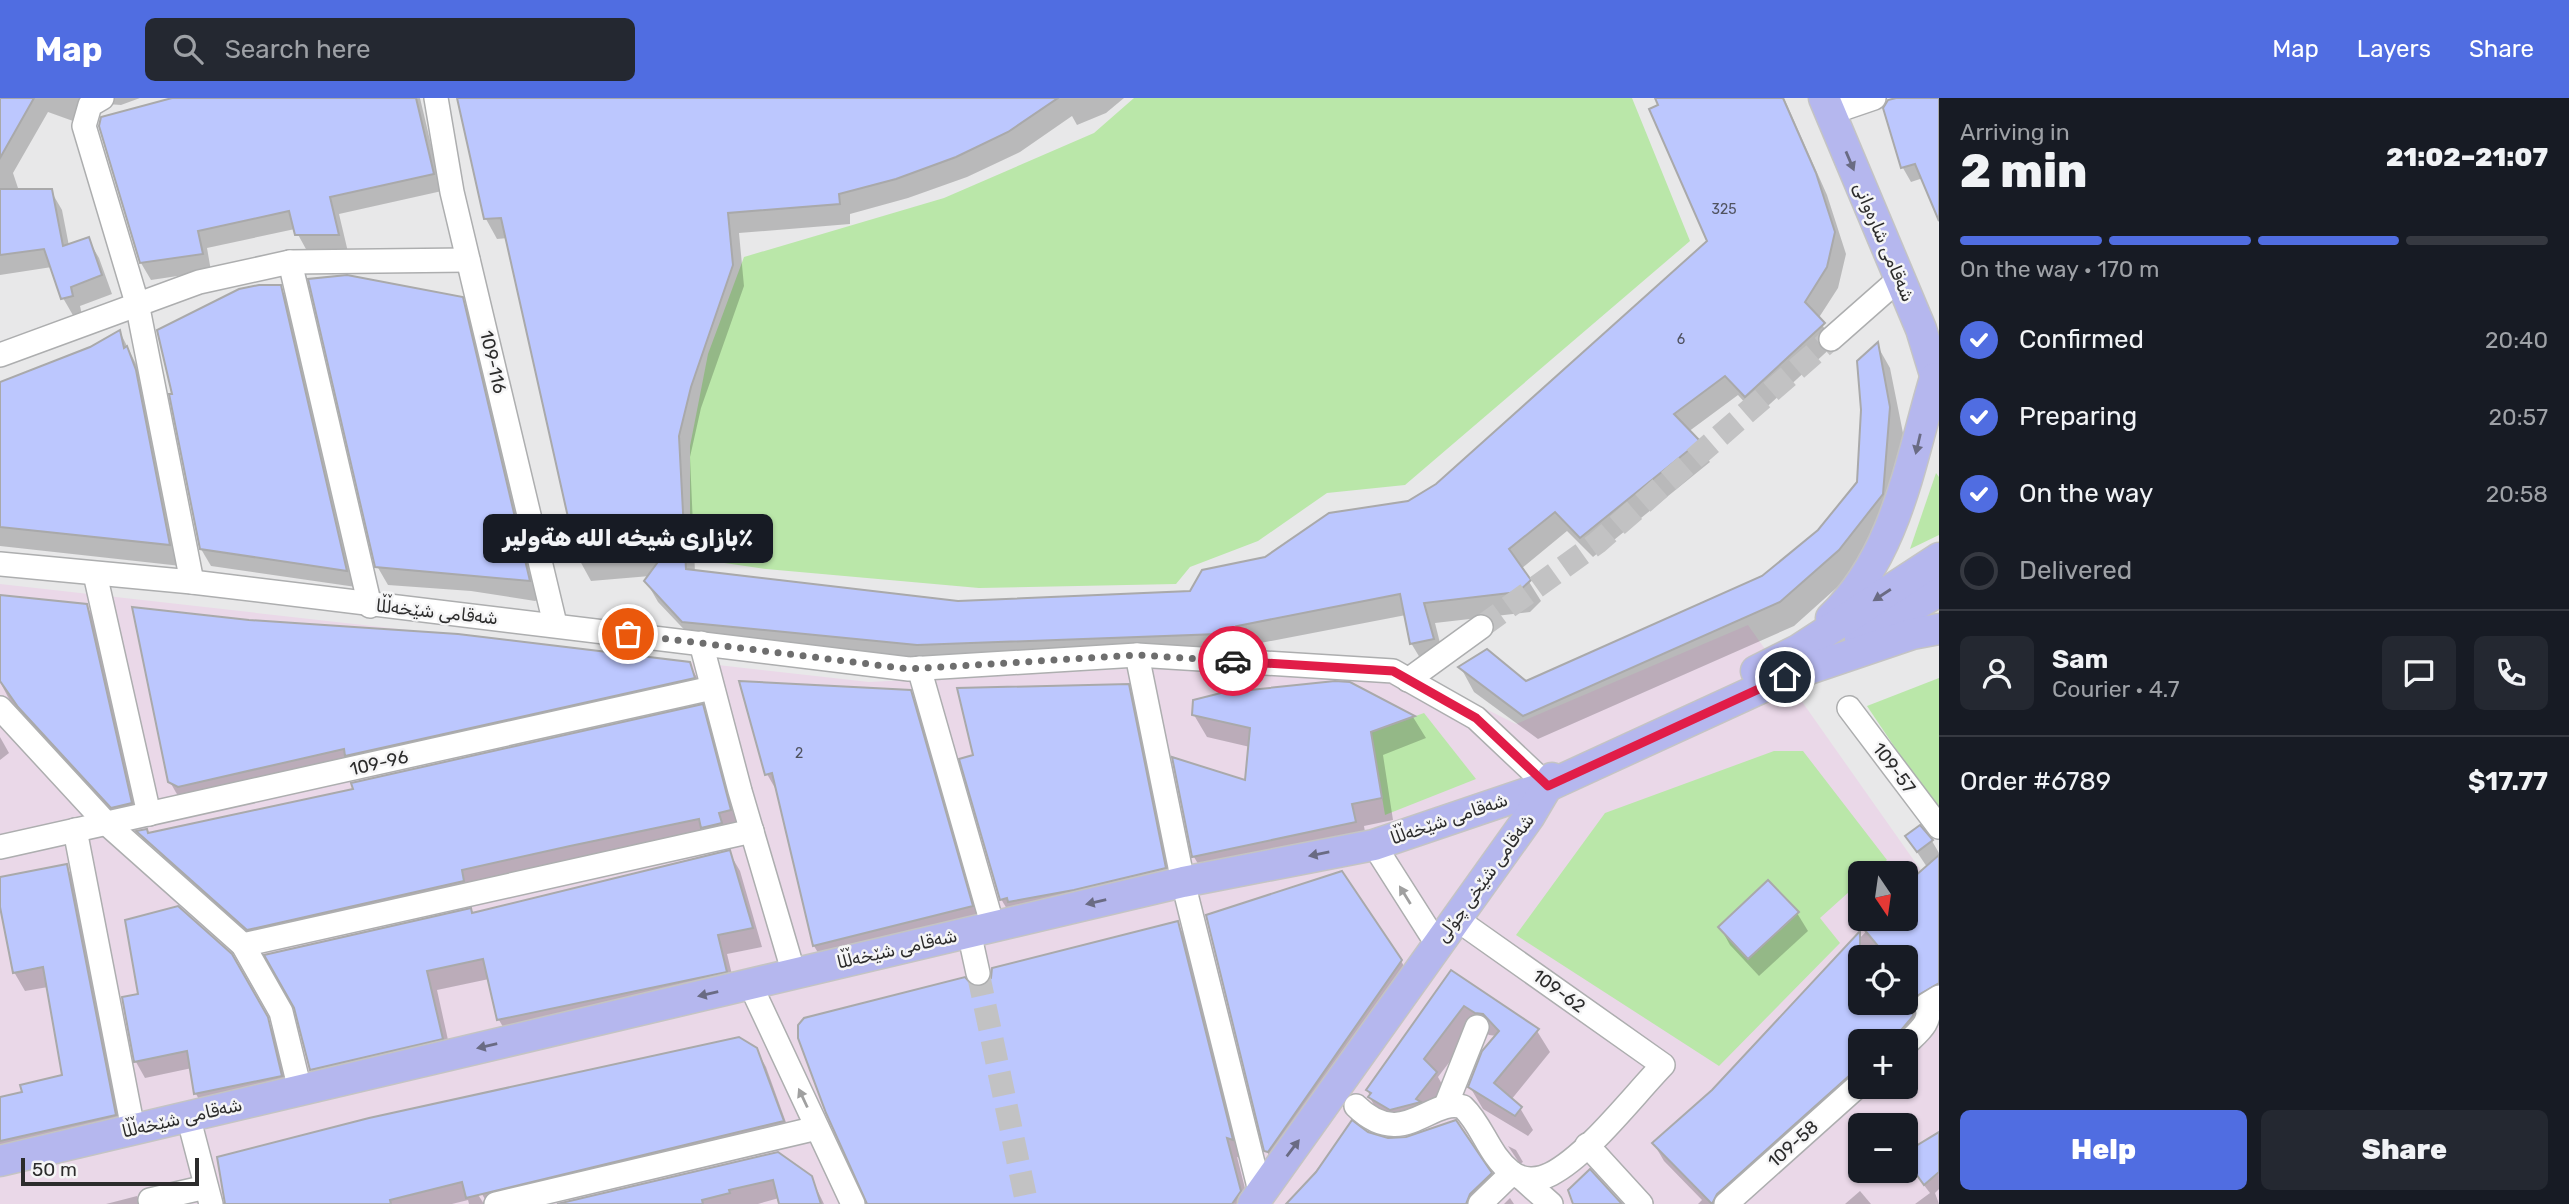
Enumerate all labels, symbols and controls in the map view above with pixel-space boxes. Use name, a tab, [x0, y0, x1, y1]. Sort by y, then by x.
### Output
search box	[145, 18, 635, 81]
text: Map	[35, 30, 103, 69]
icon: search	[169, 30, 207, 68]
text: Search here	[225, 34, 370, 65]
text: Map	[2272, 35, 2319, 63]
text: Layers	[2357, 35, 2431, 63]
text: Share	[2469, 35, 2534, 63]
text: Arriving in	[1960, 118, 2070, 146]
text: 21:02–21:07	[2386, 142, 2548, 173]
text: 2 min	[1960, 144, 2087, 199]
one-way arrow	[1844, 151, 1856, 171]
street label: شەقامی شارەوانی	[1849, 179, 1919, 305]
house number: 325	[1712, 201, 1736, 218]
text: On the way · 170 m	[1960, 255, 2159, 283]
icon: check	[1960, 321, 1998, 359]
text: Confirmed	[2019, 324, 2144, 355]
text: 20:40	[2485, 326, 2548, 354]
street label: 109-116	[475, 328, 511, 396]
house number: 6	[1677, 331, 1685, 348]
icon: check	[1960, 398, 1998, 436]
text: Preparing	[2019, 401, 2137, 432]
text: 20:57	[2489, 403, 2548, 431]
one-way arrow	[1912, 433, 1923, 455]
icon: check	[1960, 475, 1998, 513]
text: On the way	[2019, 478, 2153, 509]
text: 20:58	[2486, 480, 2548, 508]
callout: بازاری شیخه الله هةولیر٪	[483, 515, 773, 564]
text: بازاری شیخه الله هةولیر٪	[503, 524, 753, 552]
text: Delivered	[2019, 555, 2132, 586]
one-way arrow	[1872, 589, 1891, 602]
street label: شەقامی شێخەڵڵا	[375, 593, 499, 629]
pin	[598, 604, 658, 664]
icon: bag	[609, 615, 647, 653]
courier	[1198, 626, 1268, 696]
button: person	[1960, 636, 2034, 710]
button: chat	[2382, 636, 2456, 710]
button: phone	[2474, 636, 2548, 710]
icon: car	[1214, 642, 1252, 680]
text: Sam	[2052, 644, 2108, 675]
pin	[1755, 647, 1815, 707]
icon: home	[1766, 658, 1804, 696]
text: Courier · 4.7	[2052, 675, 2179, 703]
street label: 109-57	[1868, 738, 1920, 798]
house number: 2	[795, 745, 803, 762]
street label: 109-96	[348, 746, 411, 780]
text: Order #6789	[1960, 766, 2111, 797]
text: $17.77	[2468, 766, 2548, 797]
street label: شەقامی شێخەڵڵا	[1387, 787, 1511, 849]
street label: شەقامی شێخی چۆلی	[1431, 809, 1539, 947]
one-way arrow	[1308, 849, 1330, 860]
north arrow	[1848, 861, 1918, 931]
map controls	[1848, 861, 1918, 1183]
one-way arrow	[1398, 885, 1411, 904]
one-way arrow	[1085, 897, 1107, 908]
street label: شەقامی شێخەڵڵا	[834, 922, 959, 974]
button: locate	[1848, 945, 1918, 1015]
street label: 109-62	[1528, 965, 1590, 1017]
one-way arrow	[697, 989, 719, 1000]
button: +	[1848, 1029, 1918, 1099]
one-way arrow	[475, 1041, 497, 1052]
one-way arrow	[797, 1088, 809, 1108]
street label: شەقامی شێخەڵڵا	[119, 1091, 244, 1143]
button: Help	[1960, 1110, 2247, 1190]
button: Share	[2261, 1110, 2548, 1190]
button: −	[1848, 1113, 1918, 1183]
street label: 109-58	[1763, 1116, 1823, 1172]
one-way arrow	[1285, 1140, 1300, 1158]
scale bar	[21, 1155, 200, 1187]
text: 50 m	[32, 1158, 77, 1181]

